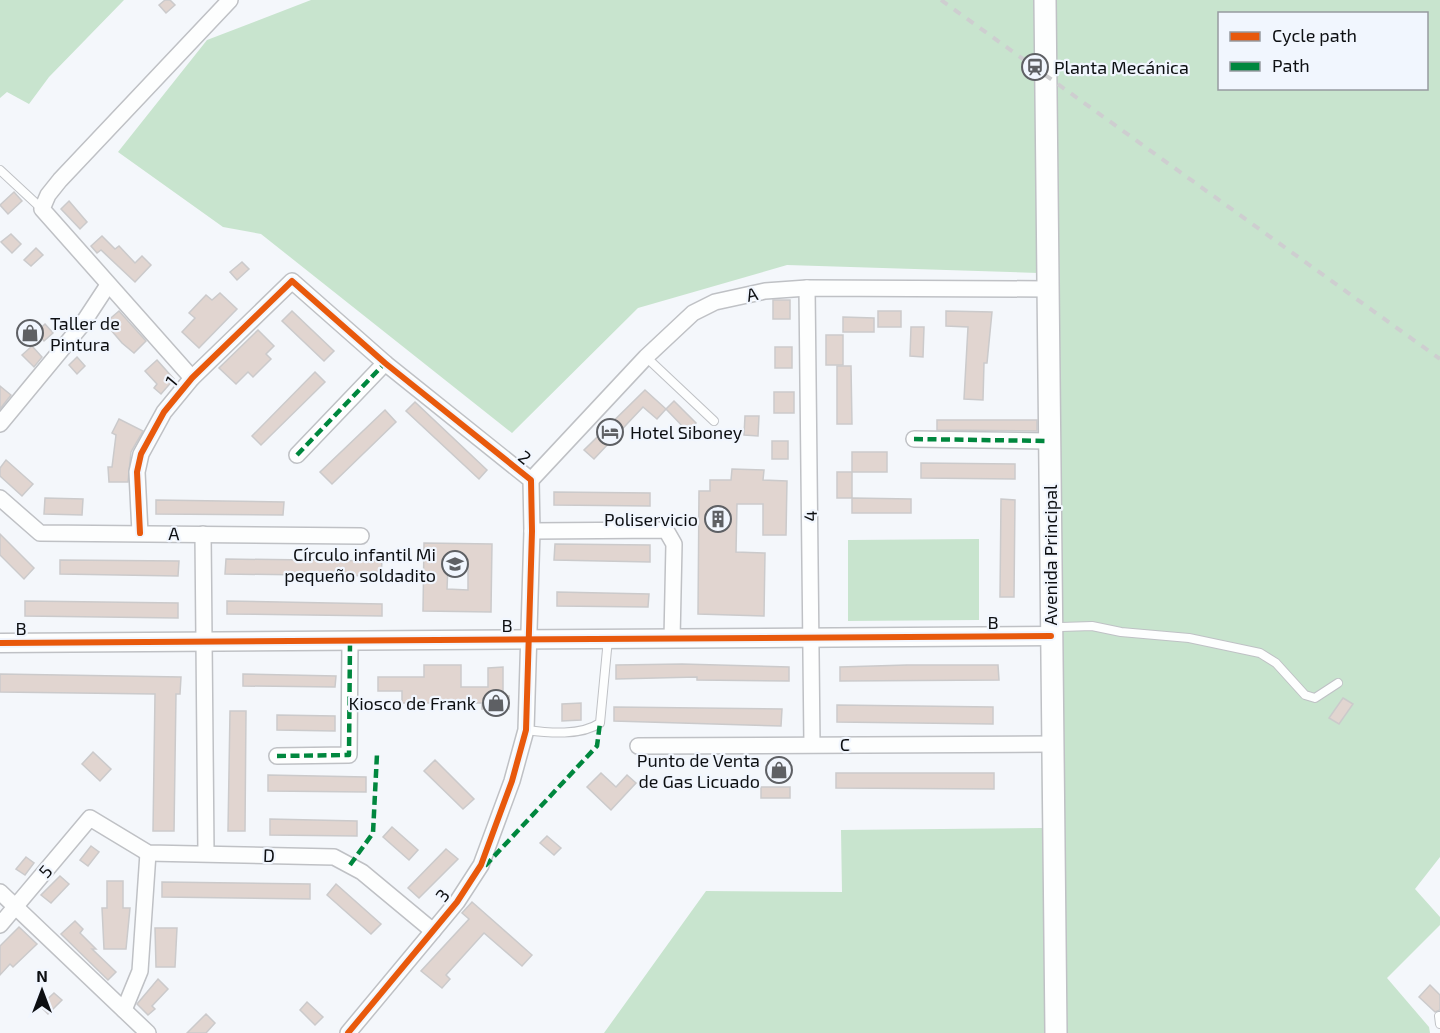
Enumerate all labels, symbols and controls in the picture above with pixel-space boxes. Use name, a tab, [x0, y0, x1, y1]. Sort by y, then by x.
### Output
legend	[1218, 12, 1428, 90]
text: Cycle path	[1272, 24, 1357, 46]
station icon: Planta Mecánica	[1020, 52, 1050, 82]
text: Path	[1272, 54, 1310, 76]
place label: Planta Mecánica	[1054, 56, 1189, 78]
street label: A	[744, 282, 761, 306]
place label: Taller de Pintura	[50, 312, 120, 355]
shop icon: Taller de Pintura	[15, 318, 45, 348]
street label: 1	[160, 371, 182, 391]
hotel icon: Hotel Siboney	[595, 417, 625, 447]
place label: Hotel Siboney	[630, 421, 743, 443]
street label: 2	[514, 445, 536, 469]
street label: Avenida Principal	[1039, 484, 1061, 625]
building icon: Poliservicio	[703, 504, 733, 534]
place label: Poliservicio	[604, 508, 698, 530]
street label: 4	[799, 510, 821, 522]
street label: A	[168, 522, 181, 544]
place label: Círculo infantil Mi pequeño soldadito	[284, 543, 436, 586]
school or university icon: Círculo infantil Mi pequeño soldadito	[440, 549, 470, 579]
street label: B	[987, 611, 999, 633]
street label: B	[501, 614, 513, 636]
street label: B	[15, 617, 27, 639]
shop icon: Kiosco de Frank	[481, 688, 511, 718]
place label: Kiosco de Frank	[349, 692, 476, 714]
street label: C	[840, 733, 850, 755]
place label: Punto de Venta de Gas Licuado	[637, 749, 760, 792]
shop icon: Punto de Venta de Gas Licuado	[764, 755, 794, 785]
street label: D	[263, 844, 275, 866]
street label: 5	[33, 860, 57, 882]
street label: 3	[430, 884, 454, 906]
north arrow	[12, 961, 72, 1021]
text: N	[36, 966, 48, 985]

